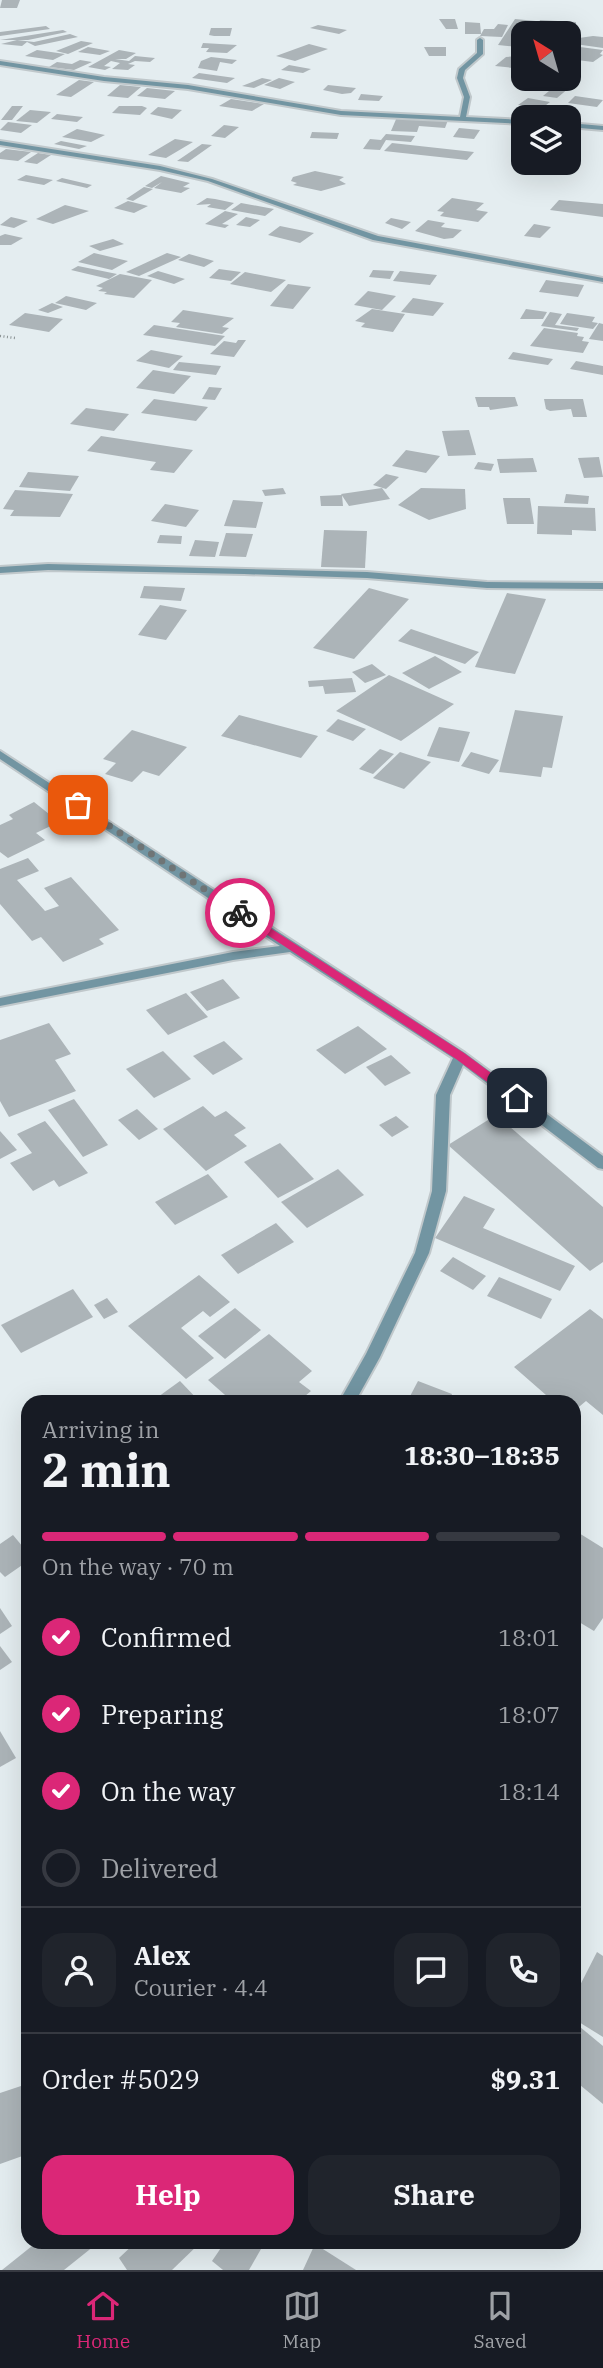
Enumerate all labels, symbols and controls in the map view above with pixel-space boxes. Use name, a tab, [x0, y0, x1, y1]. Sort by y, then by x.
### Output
north arrow	[511, 21, 581, 91]
map controls	[511, 21, 581, 175]
button: layers	[511, 105, 581, 175]
pin	[48, 775, 108, 835]
icon: bag	[59, 786, 97, 824]
courier	[205, 878, 275, 948]
icon: bike	[221, 894, 259, 932]
pin	[487, 1068, 547, 1128]
icon: home	[498, 1079, 536, 1117]
text: Arriving in	[42, 1414, 159, 1444]
text: 18:30–18:35	[404, 1438, 560, 1472]
text: 2 min	[42, 1440, 171, 1500]
text: On the way · 70 m	[42, 1551, 234, 1581]
icon: check	[42, 1618, 80, 1656]
text: Confirmed	[101, 1620, 232, 1654]
text: 18:01	[498, 1622, 560, 1652]
icon: check	[42, 1695, 80, 1733]
text: Preparing	[101, 1697, 223, 1731]
text: 18:07	[498, 1699, 560, 1729]
icon: check	[42, 1772, 80, 1810]
text: On the way	[101, 1774, 235, 1808]
text: 18:14	[498, 1776, 560, 1806]
text: Delivered	[101, 1851, 218, 1885]
button: person	[42, 1933, 116, 2007]
button: chat	[394, 1933, 468, 2007]
button: phone	[486, 1933, 560, 2007]
text: Alex	[134, 1938, 190, 1972]
text: Courier · 4.4	[134, 1972, 268, 2002]
text: Order #5029	[42, 2062, 200, 2096]
text: $9.31	[490, 2062, 560, 2096]
button: Help	[42, 2155, 294, 2235]
button: Share	[308, 2155, 560, 2235]
tab: Home	[76, 2287, 130, 2353]
tab: Map	[283, 2287, 321, 2353]
tab: Saved	[474, 2287, 527, 2353]

